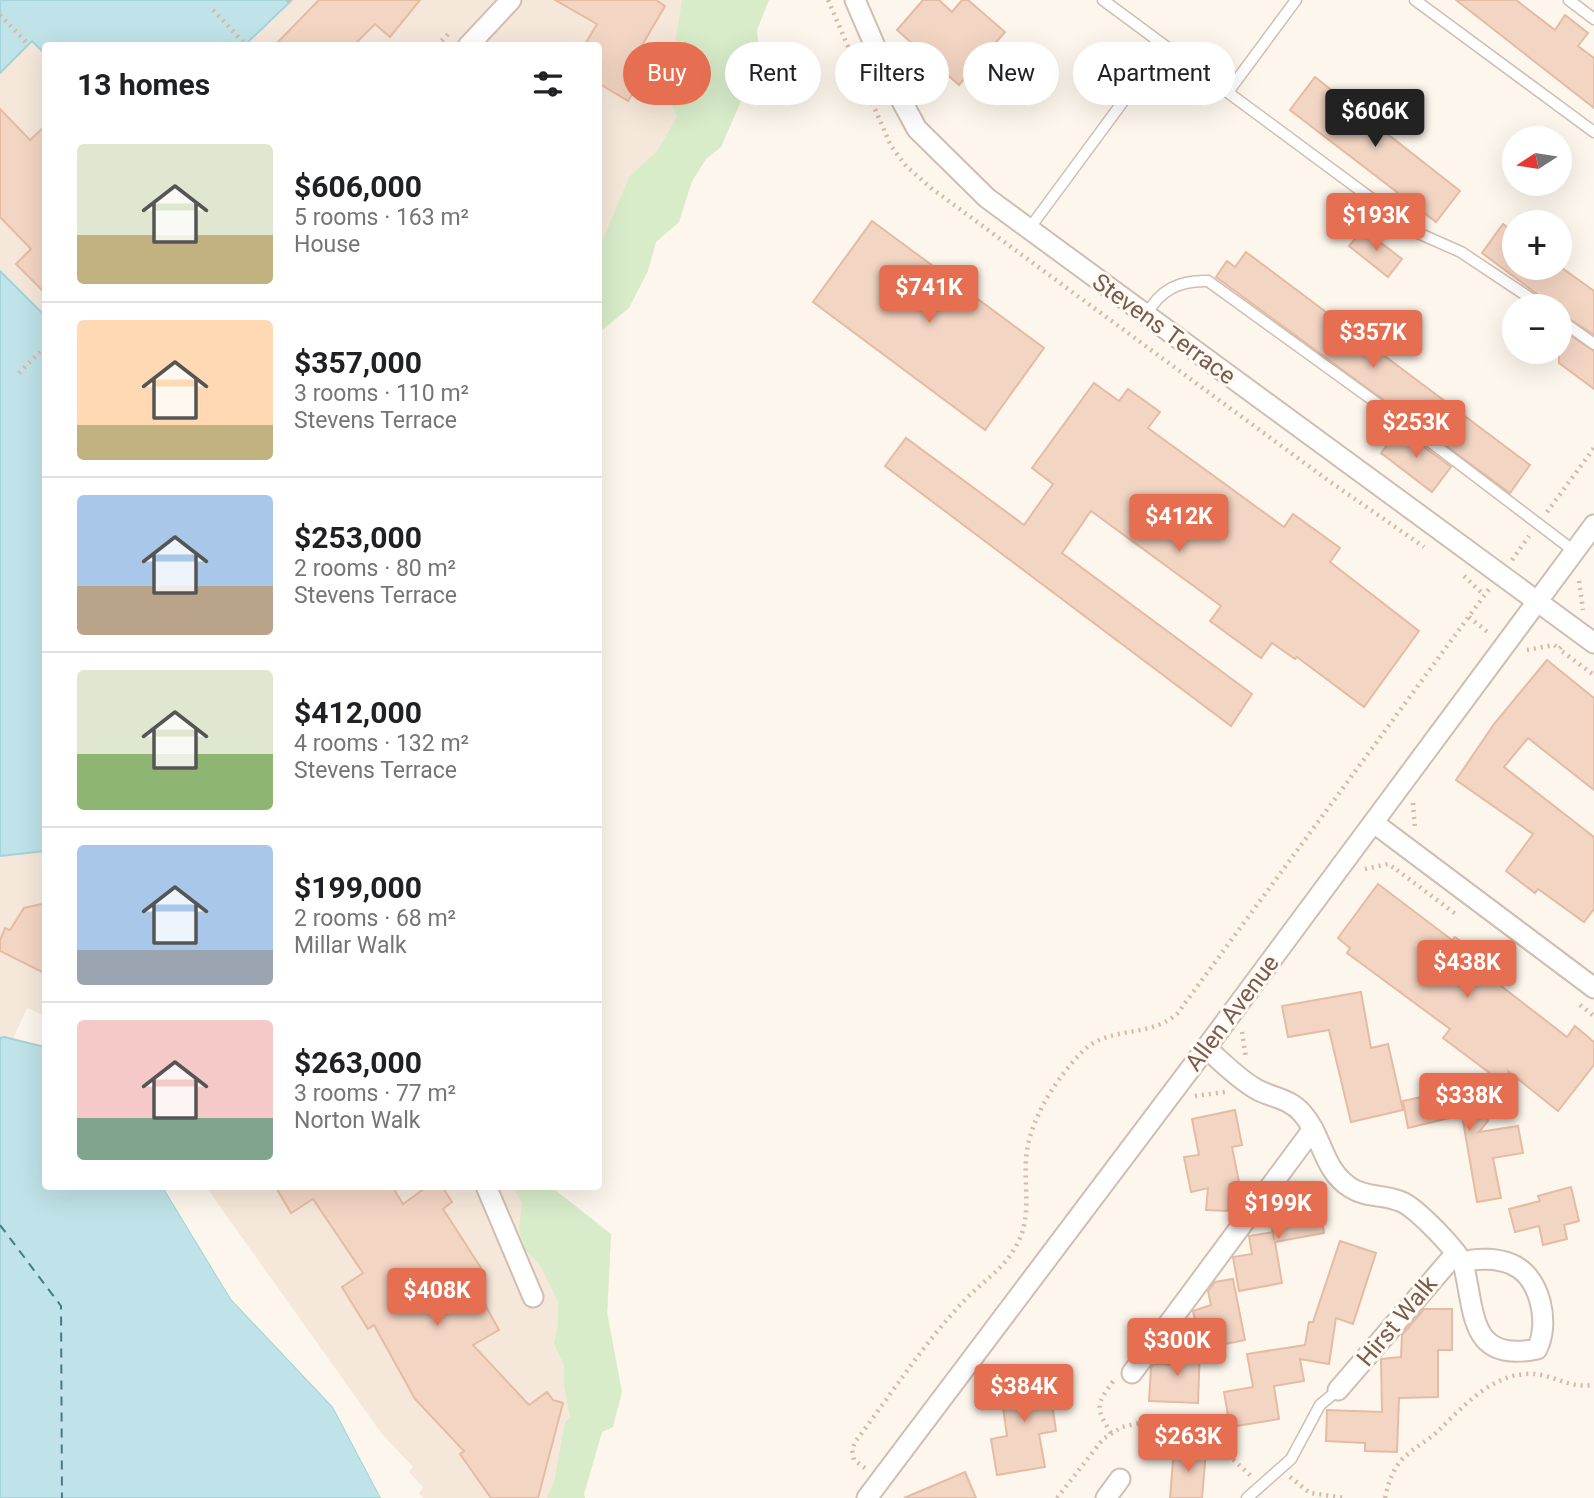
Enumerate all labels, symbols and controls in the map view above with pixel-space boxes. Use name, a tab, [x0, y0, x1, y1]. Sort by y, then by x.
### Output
chip: Buy	[623, 42, 711, 105]
chip: Rent	[725, 42, 821, 105]
chip: Filters	[835, 42, 949, 105]
chip: New	[963, 42, 1059, 105]
chip: Apartment	[1073, 42, 1235, 105]
icon: filters	[529, 65, 567, 103]
text: 13 homes	[77, 67, 210, 102]
pin: $606K	[1326, 90, 1424, 149]
text: $606K	[1341, 98, 1409, 125]
north arrow	[1502, 126, 1572, 196]
map controls	[1502, 126, 1572, 364]
text: $606,000	[294, 169, 422, 204]
icon: home	[133, 172, 217, 256]
pin: $193K	[1327, 194, 1425, 253]
text: $193K	[1342, 202, 1410, 229]
text: 5 rooms · 163 m²	[294, 204, 469, 231]
button: +	[1502, 210, 1572, 280]
text: House	[294, 231, 360, 258]
pin: $741K	[880, 266, 978, 325]
street label: Stevens Terrace	[1087, 268, 1241, 390]
text: $741K	[895, 274, 963, 301]
button: −	[1502, 294, 1572, 364]
pin: $357K	[1324, 310, 1422, 370]
text: $357K	[1339, 319, 1407, 346]
text: $357,000	[294, 345, 422, 380]
icon: home	[133, 348, 217, 432]
text: 3 rooms · 110 m²	[294, 380, 469, 407]
pin: $253K	[1367, 400, 1465, 460]
text: Stevens Terrace	[294, 407, 457, 434]
text: $253K	[1382, 409, 1450, 436]
pin: $412K	[1130, 494, 1228, 554]
text: $412K	[1145, 503, 1213, 530]
text: $253,000	[294, 520, 422, 555]
icon: home	[133, 523, 217, 607]
text: 2 rooms · 80 m²	[294, 555, 456, 582]
text: Stevens Terrace	[294, 582, 457, 609]
text: $412,000	[294, 695, 422, 730]
icon: home	[133, 698, 217, 782]
text: 4 rooms · 132 m²	[294, 730, 469, 757]
text: Stevens Terrace	[294, 757, 457, 784]
text: $199,000	[294, 870, 422, 905]
icon: home	[133, 873, 217, 957]
text: 2 rooms · 68 m²	[294, 905, 456, 932]
text: Millar Walk	[294, 932, 407, 959]
pin: $438K	[1418, 940, 1516, 1000]
text: $438K	[1433, 949, 1501, 976]
street label: Allen Avenue	[1179, 950, 1285, 1076]
text: $263,000	[294, 1045, 422, 1080]
icon: home	[133, 1048, 217, 1132]
pin: $338K	[1420, 1074, 1518, 1133]
text: 3 rooms · 77 m²	[294, 1080, 456, 1107]
text: $338K	[1435, 1082, 1503, 1109]
text: Norton Walk	[294, 1107, 421, 1134]
pin: $199K	[1229, 1182, 1327, 1241]
text: $199K	[1244, 1190, 1312, 1217]
pin: $408K	[388, 1268, 486, 1328]
street label: Hirst Walk	[1351, 1270, 1443, 1372]
text: $408K	[403, 1277, 471, 1304]
pin: $300K	[1128, 1318, 1226, 1378]
text: $300K	[1143, 1327, 1211, 1354]
pin: $384K	[975, 1364, 1073, 1424]
text: $384K	[990, 1373, 1058, 1400]
pin: $263K	[1139, 1414, 1237, 1474]
text: $263K	[1154, 1423, 1222, 1450]

